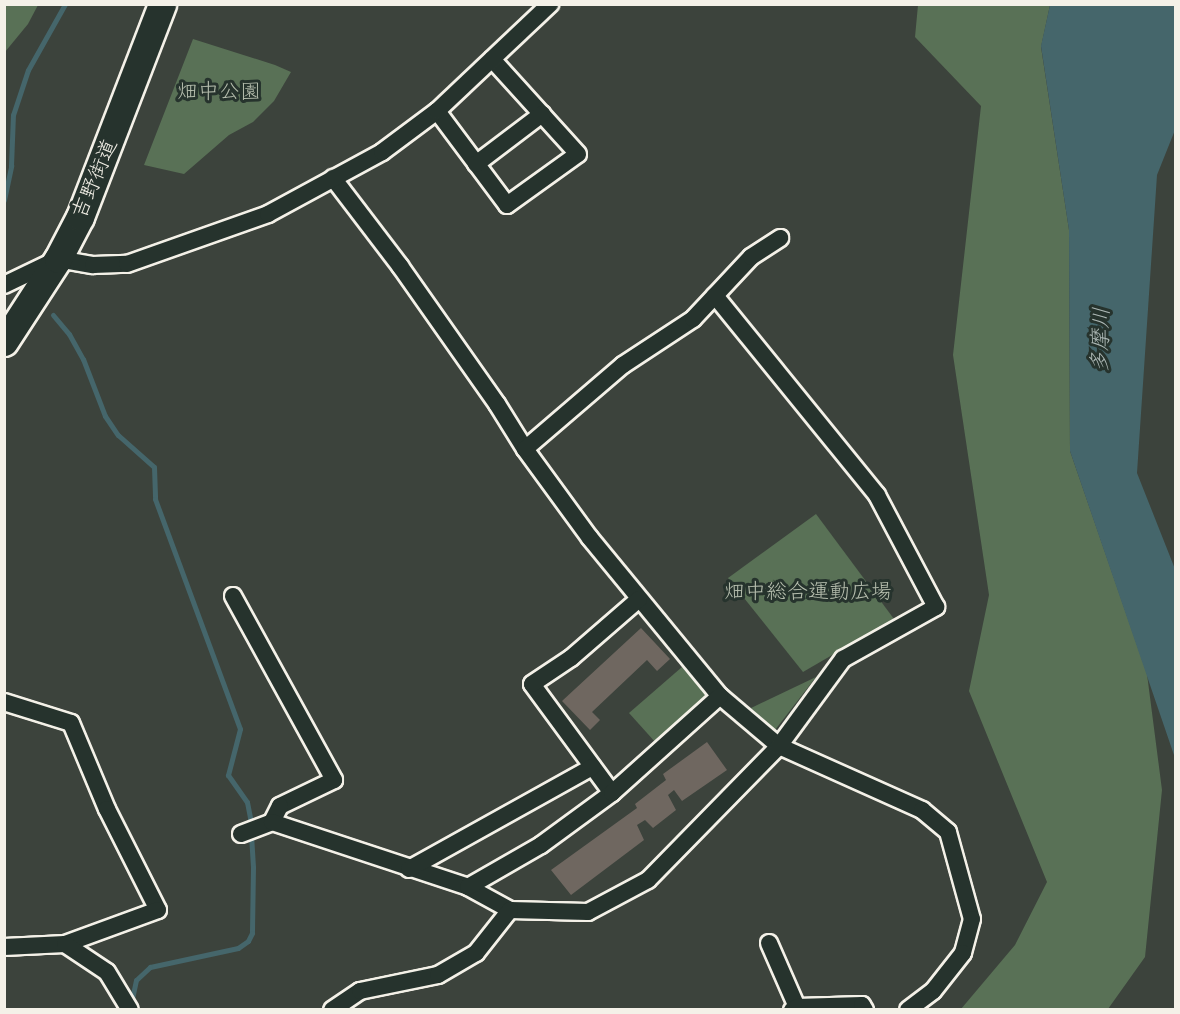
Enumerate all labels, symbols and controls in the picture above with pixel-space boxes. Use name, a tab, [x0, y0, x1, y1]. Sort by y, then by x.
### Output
park label: 畑中公園	[177, 79, 261, 105]
street label: 吉野街道	[67, 135, 123, 223]
water label: 多摩川	[1088, 307, 1116, 373]
park label: 畑中総合運動広場	[724, 579, 892, 605]

